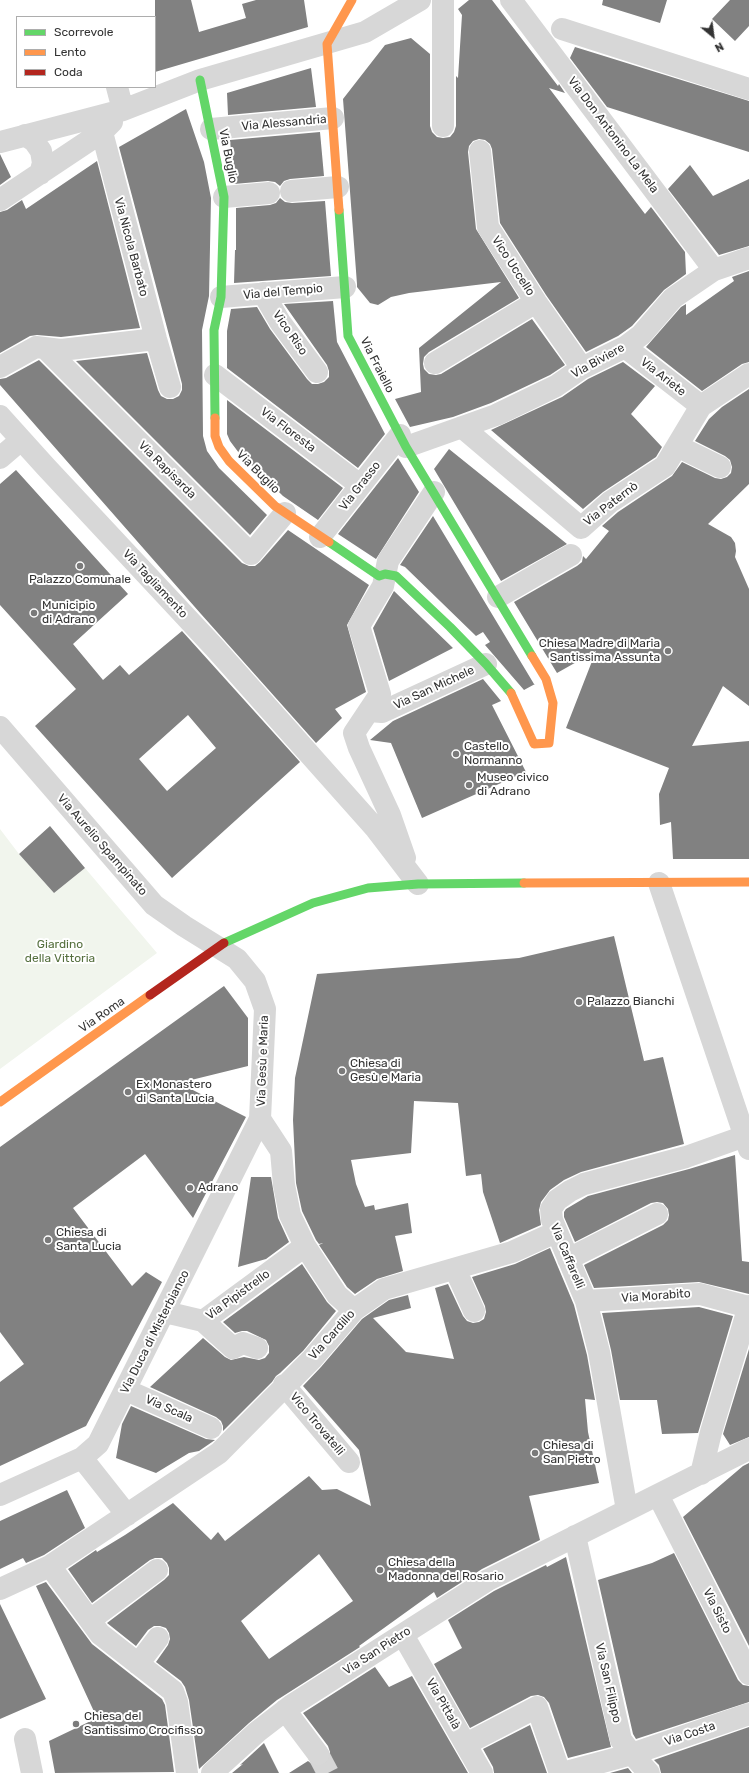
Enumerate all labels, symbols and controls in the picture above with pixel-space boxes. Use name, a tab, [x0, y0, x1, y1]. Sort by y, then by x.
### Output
legend	[16, 16, 156, 88]
north arrow	[693, 16, 733, 56]
text: Scorrevole	[54, 25, 113, 39]
text: N	[712, 39, 726, 55]
text: Lento	[54, 45, 86, 59]
text: Coda	[54, 65, 83, 79]
street label: Via Don Antonino La Mela	[565, 74, 661, 196]
street label: Via Alessandria	[241, 112, 327, 134]
street label: Via Buglio	[216, 127, 240, 185]
street label: Via Nicola Barbato	[111, 196, 151, 298]
street label: Vico Uccello	[488, 233, 538, 299]
street label: Via del Tempio	[242, 281, 324, 303]
street label: Vico Riso	[269, 308, 311, 358]
street label: Via Fraiello	[357, 335, 397, 395]
street label: Via Biviere	[569, 340, 627, 382]
street label: Via Ariete	[637, 355, 689, 399]
street label: Via Floresta	[257, 404, 319, 456]
street label: Via Rapisarda	[135, 438, 199, 502]
street label: Via Buglio	[233, 447, 283, 497]
street label: Via Grasso	[336, 458, 384, 514]
street label: Via Paternò	[581, 479, 641, 529]
street label: Via Tagliamento	[120, 547, 190, 621]
marker: Palazzo Comunale	[75, 561, 85, 571]
place label: Palazzo Comunale	[29, 573, 131, 587]
place label: Municipio di Adrano	[42, 599, 95, 627]
marker: Municipio di Adrano	[29, 608, 39, 618]
place label: Chiesa Madre di Maria Santissima Assunta	[539, 637, 660, 665]
marker: Chiesa Madre di Maria Santissima Assunta	[663, 646, 673, 656]
street label: Via San Michele	[391, 663, 477, 713]
place label: Castello Normanno	[464, 740, 523, 768]
marker: Castello Normanno	[451, 749, 461, 759]
place label: Museo civico di Adrano	[477, 771, 549, 799]
marker: Museo civico di Adrano	[464, 780, 474, 790]
street label: Via Aurelio Spampinato	[54, 791, 150, 899]
park label: Giardino della Vittoria	[25, 938, 95, 966]
street label: Via Roma	[76, 994, 128, 1036]
place label: Palazzo Bianchi	[587, 995, 674, 1009]
marker: Palazzo Bianchi	[574, 997, 584, 1007]
street label: Via Gesù e Maria	[254, 1015, 272, 1107]
place label: Chiesa di Gesù e Maria	[350, 1057, 421, 1085]
marker: Chiesa di Gesù e Maria	[337, 1066, 347, 1076]
place label: Ex Monastero di Santa Lucia	[136, 1078, 214, 1106]
marker: Ex Monastero di Santa Lucia	[123, 1087, 133, 1097]
place label: Adrano	[198, 1181, 238, 1195]
marker: Adrano	[185, 1183, 195, 1193]
street label: Via Caffarelli	[547, 1221, 587, 1291]
place label: Chiesa di Santa Lucia	[56, 1226, 121, 1254]
marker: Chiesa di Santa Lucia	[43, 1235, 53, 1245]
street label: Via Pipistrello	[203, 1267, 273, 1323]
street label: Via Duca di Misterbianco	[118, 1268, 192, 1396]
street label: Via Morabito	[621, 1286, 691, 1306]
street label: Via Cardillo	[306, 1307, 358, 1363]
street label: Vico Trovatelli	[287, 1390, 347, 1458]
street label: Via Scala	[143, 1392, 195, 1426]
place label: Chiesa di San Pietro	[543, 1439, 601, 1467]
marker: Chiesa di San Pietro	[530, 1448, 540, 1458]
place label: Chiesa della Madonna del Rosario	[388, 1556, 504, 1584]
marker: Chiesa della Madonna del Rosario	[375, 1565, 385, 1575]
street label: Via Sisto	[700, 1586, 734, 1636]
street label: Via San Pietro	[340, 1624, 414, 1678]
street label: Via San Filippo	[592, 1642, 624, 1724]
street label: Via Pittalà	[423, 1676, 463, 1732]
place label: Chiesa del Santissimo Crocifisso	[84, 1710, 203, 1738]
marker: Chiesa del Santissimo Crocifisso	[71, 1719, 81, 1729]
street label: Via Costa	[663, 1719, 717, 1749]

